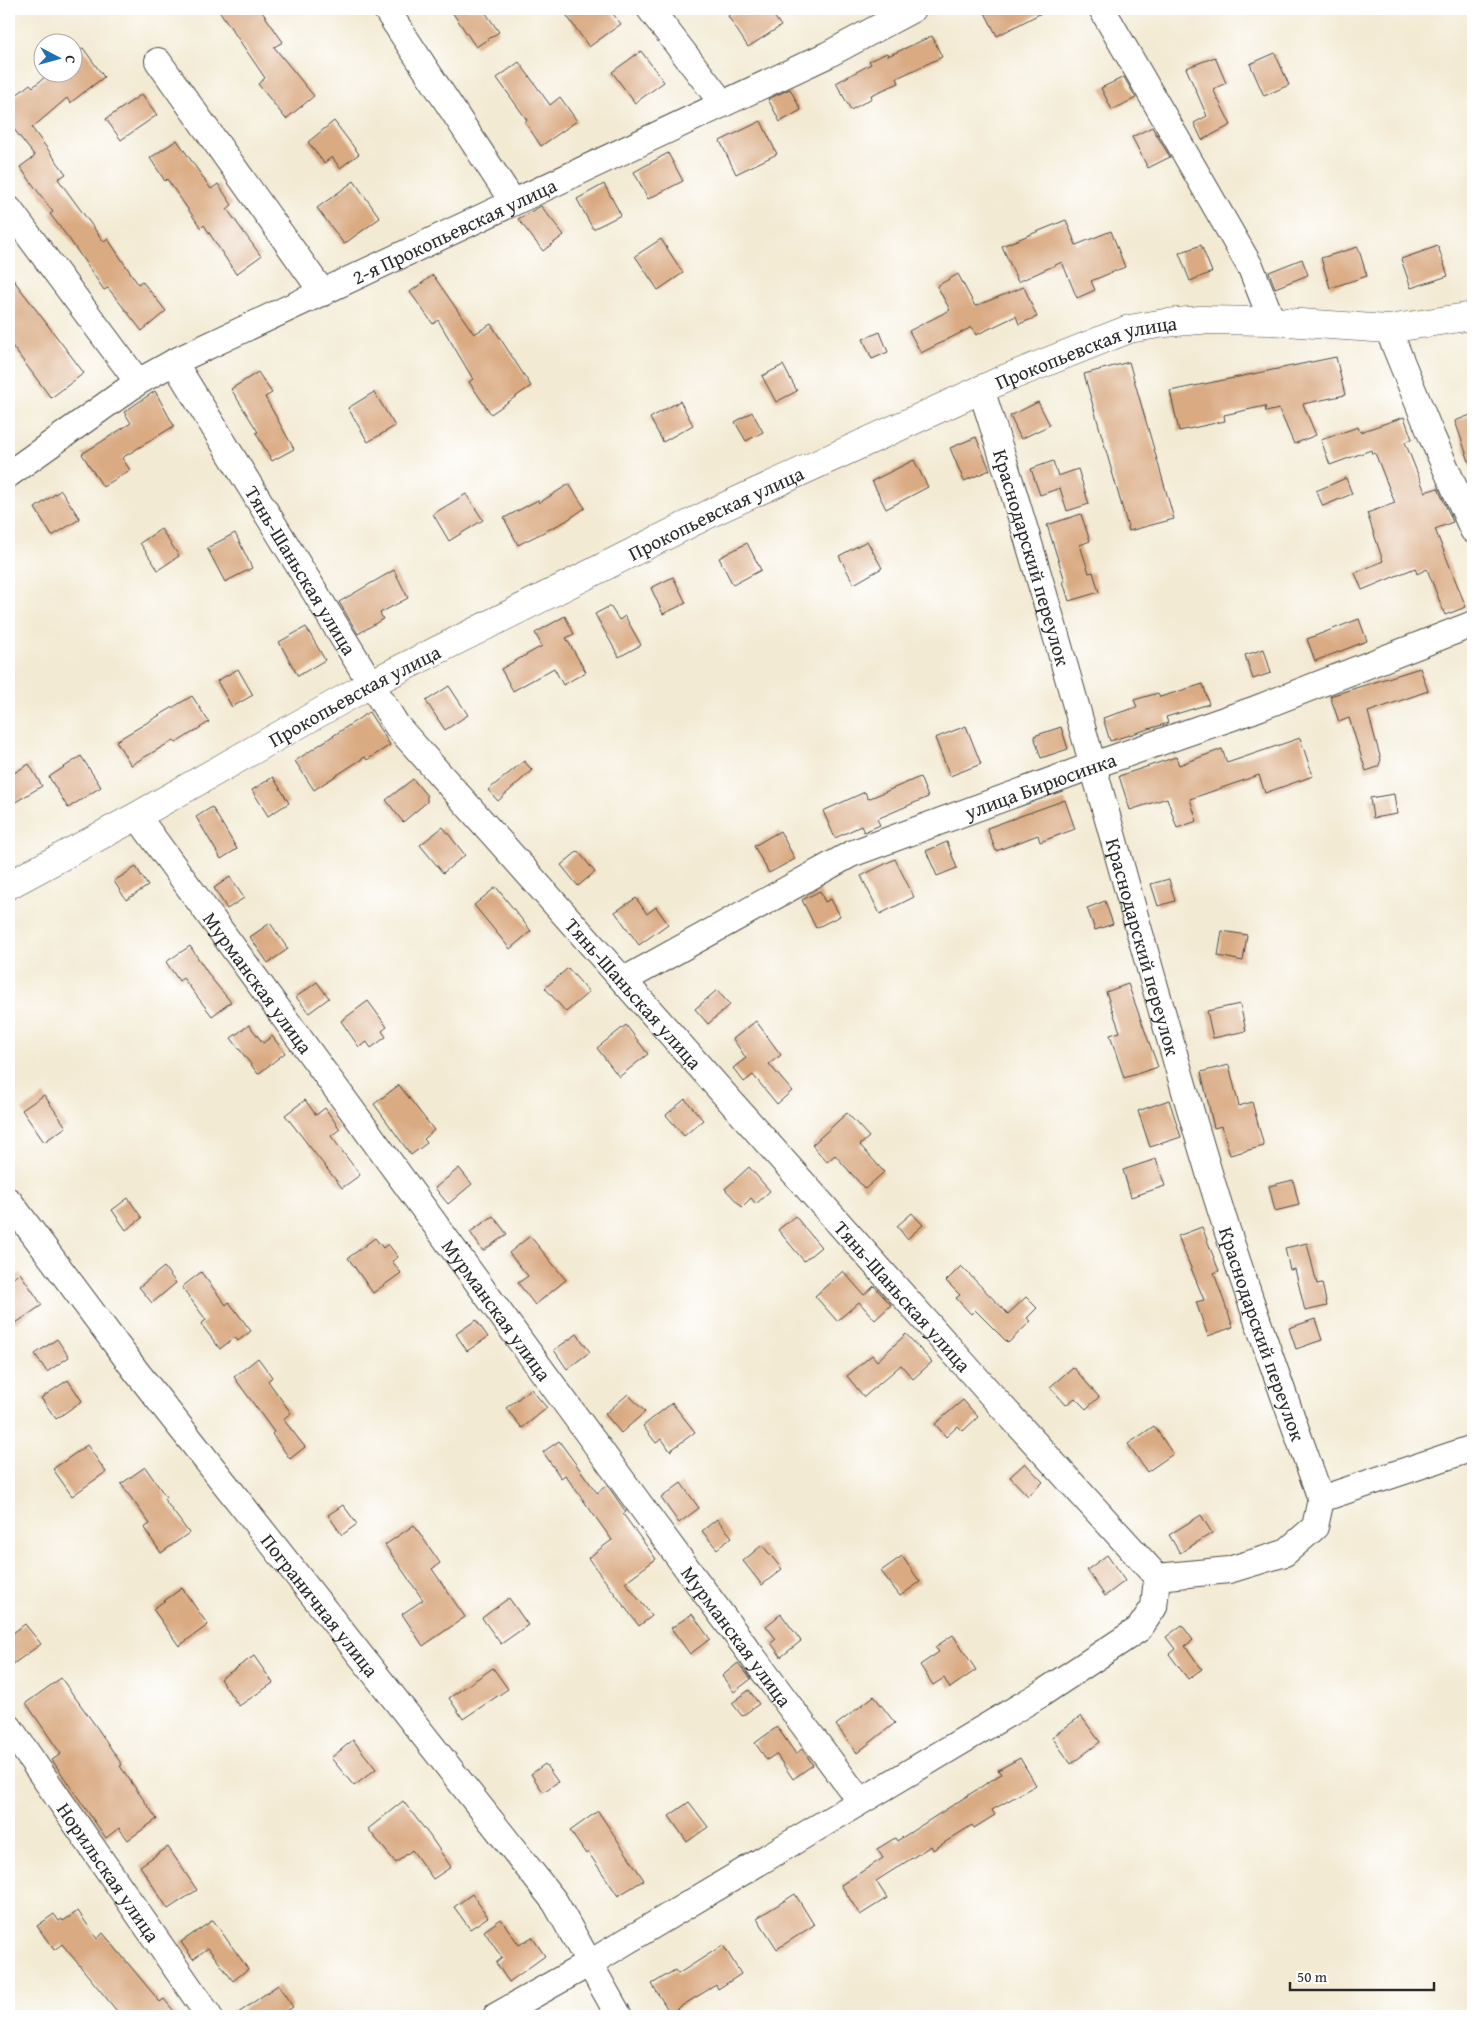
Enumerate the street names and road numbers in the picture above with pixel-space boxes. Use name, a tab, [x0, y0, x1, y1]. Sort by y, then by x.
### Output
street label: 2-я Прокопьевская улица	[347, 170, 561, 291]
street label: Прокопьевская улица	[990, 307, 1179, 396]
street label: Краснодарский переулок	[986, 445, 1079, 670]
street label: Прокопьевская улица	[623, 458, 809, 567]
street label: Тянь-Шаньская улица	[238, 480, 365, 661]
street label: Прокопьевская улица	[263, 636, 446, 753]
street label: улица Бирюсинка	[959, 744, 1120, 826]
street label: Краснодарский переулок	[1099, 835, 1188, 1059]
street label: Мурманская улица	[197, 905, 320, 1060]
street label: Тянь-Шаньская улица	[559, 911, 710, 1075]
street label: Тянь-Шаньская улица	[828, 1214, 979, 1378]
street label: Краснодарский переулок	[1212, 1223, 1314, 1445]
street label: Мурманская улица	[436, 1232, 559, 1387]
street label: Пограничная улица	[255, 1527, 387, 1683]
street label: Мурманская улица	[675, 1559, 800, 1713]
street label: Норильская улица	[51, 1796, 168, 1948]

